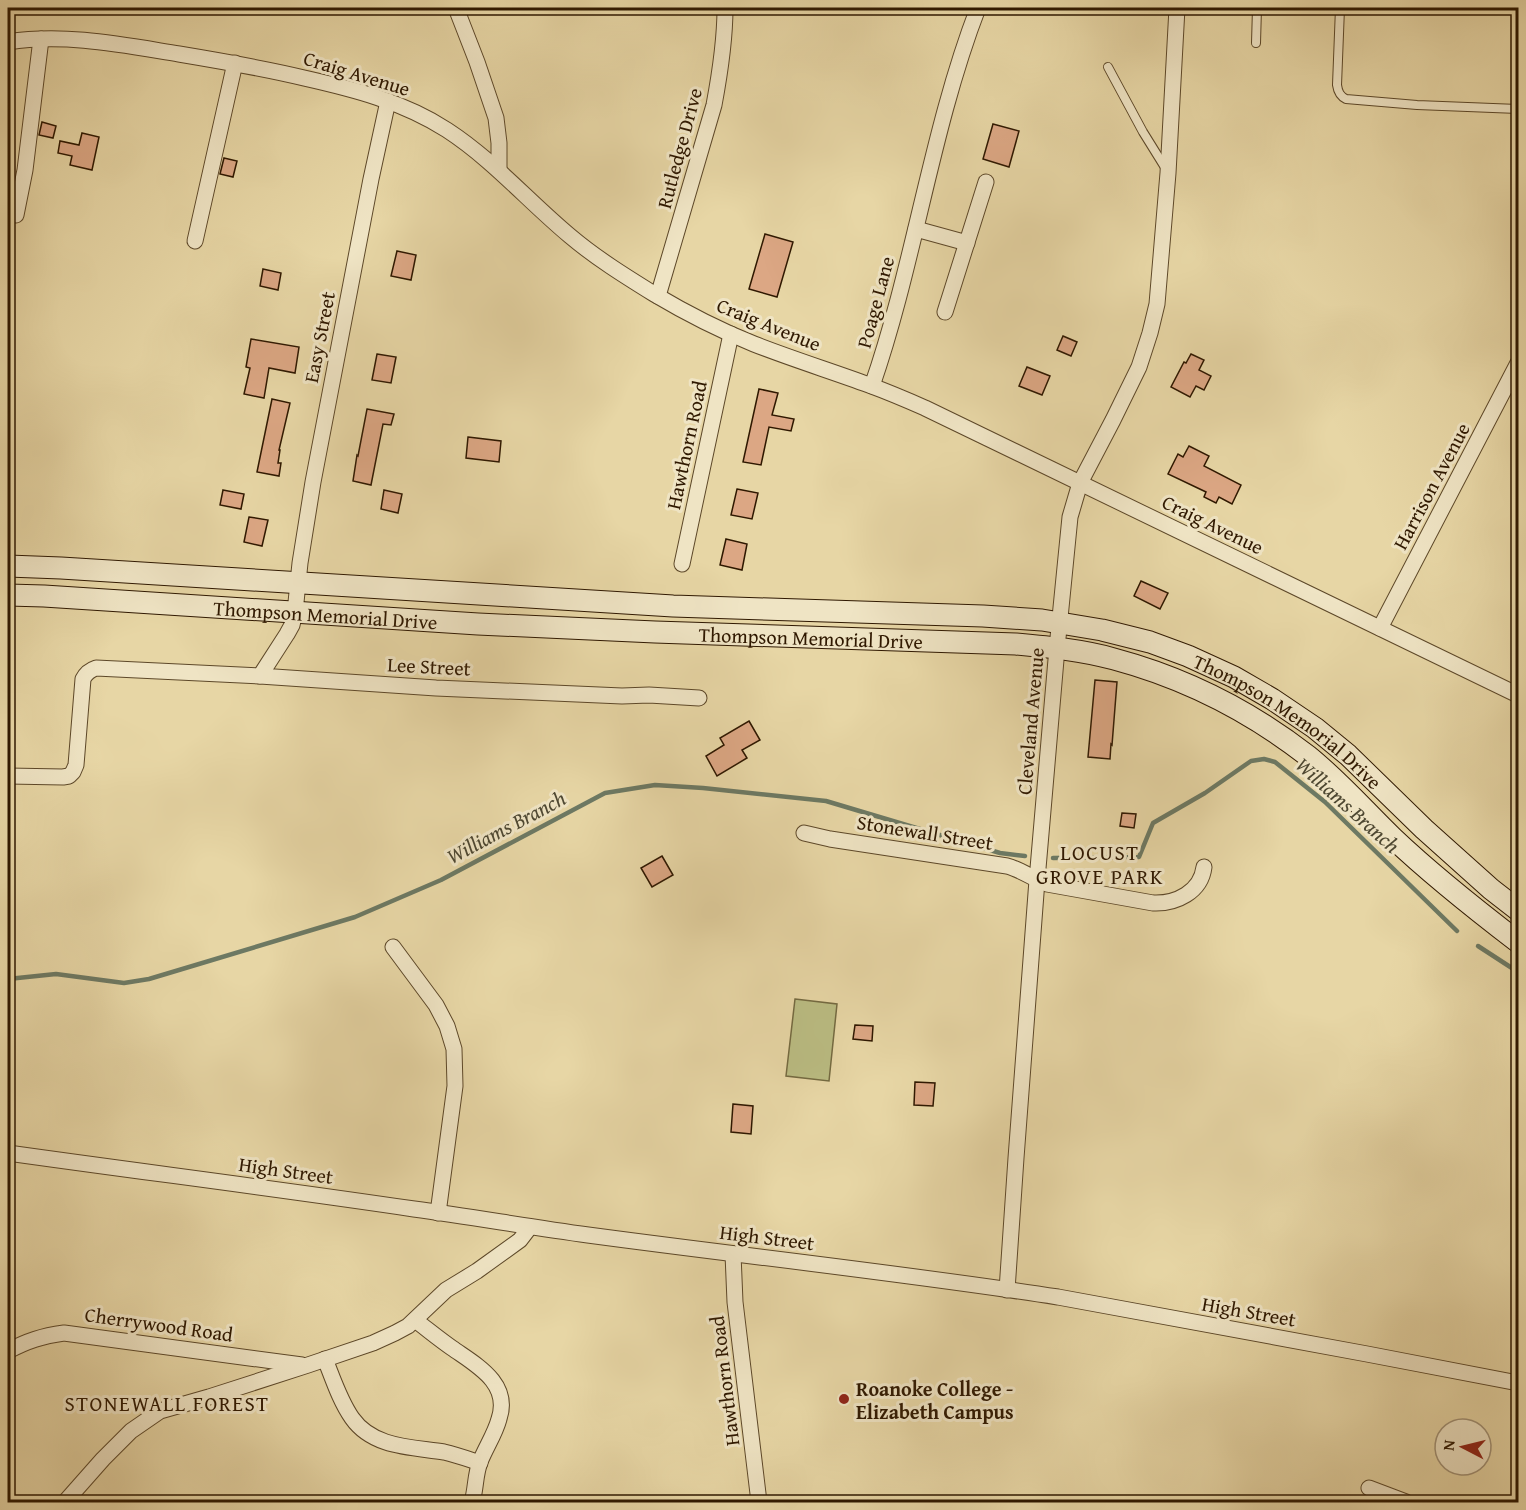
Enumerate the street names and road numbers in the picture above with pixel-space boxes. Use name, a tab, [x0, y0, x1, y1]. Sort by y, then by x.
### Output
street label: Craig Avenue	[300, 43, 414, 103]
street label: Rutledge Drive	[649, 85, 709, 211]
street label: Poage Lane	[849, 253, 901, 351]
street label: Easy Street	[296, 289, 342, 385]
street label: Craig Avenue	[713, 290, 825, 358]
street label: Hawthorn Road	[658, 378, 714, 512]
street label: Harrison Avenue	[1385, 417, 1477, 555]
street label: Craig Avenue	[1157, 487, 1269, 561]
street label: Thompson Memorial Drive	[213, 592, 438, 636]
street label: Thompson Memorial Drive	[698, 619, 923, 655]
street label: Cleveland Avenue	[1009, 646, 1051, 796]
street label: Thompson Memorial Drive	[1189, 646, 1389, 795]
street label: Lee Street	[387, 649, 471, 683]
street label: Stonewall Street	[855, 807, 995, 857]
street label: High Street	[237, 1149, 335, 1191]
street label: High Street	[718, 1217, 816, 1257]
street label: High Street	[1200, 1288, 1298, 1334]
street label: Cherrywood Road	[83, 1299, 235, 1349]
street label: Hawthorn Road	[702, 1314, 746, 1448]

